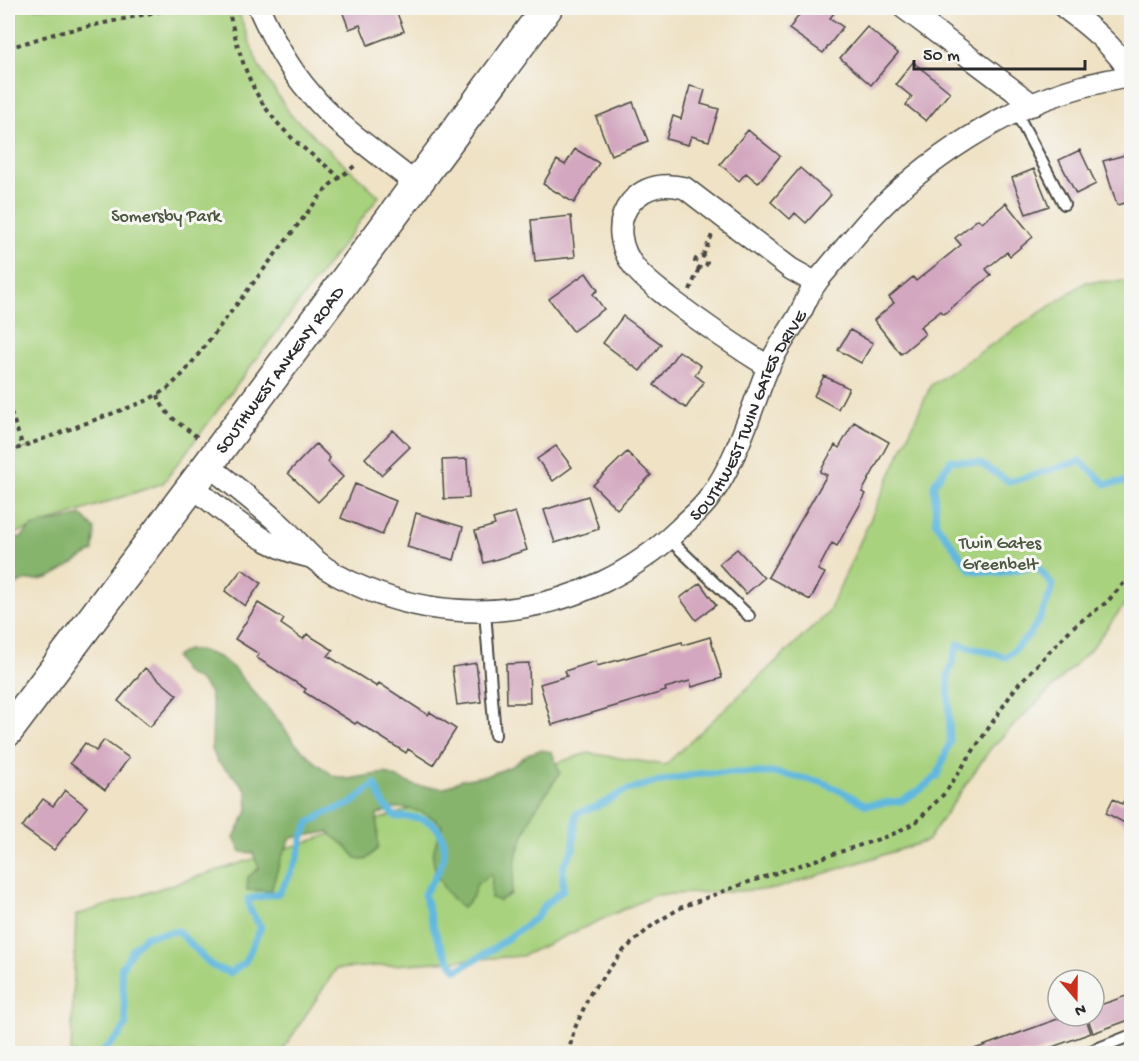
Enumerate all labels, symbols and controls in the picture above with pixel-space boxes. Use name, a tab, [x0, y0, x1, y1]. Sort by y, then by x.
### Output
scale bar	[914, 33, 1085, 71]
text: 50 m	[923, 46, 960, 67]
park label: Somersby Park	[111, 207, 223, 228]
street label: SOUTHWEST ANKENY ROAD	[212, 283, 350, 459]
street label: SOUTHWEST TWIN GATES DRIVE	[686, 307, 813, 527]
park label: Twin Gates Greenbelt	[958, 534, 1042, 576]
north arrow	[1046, 968, 1106, 1028]
text: N	[1071, 998, 1088, 1020]

